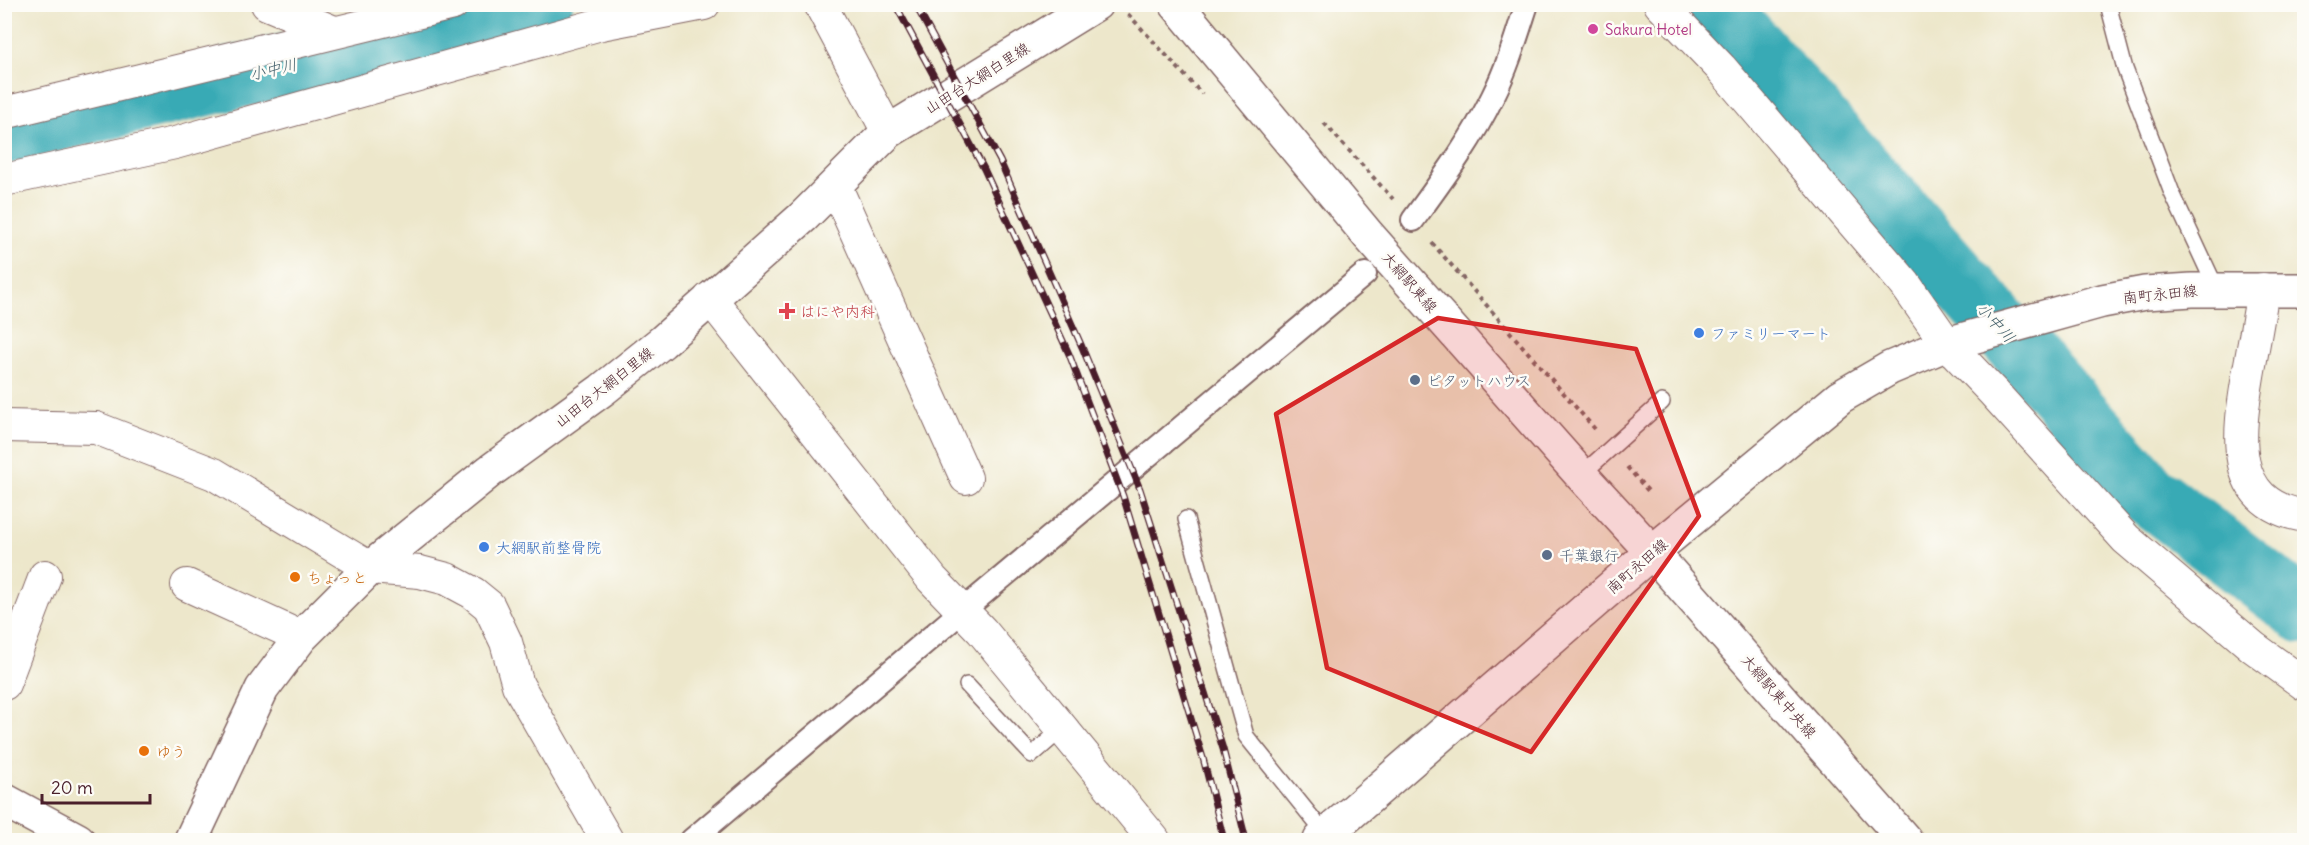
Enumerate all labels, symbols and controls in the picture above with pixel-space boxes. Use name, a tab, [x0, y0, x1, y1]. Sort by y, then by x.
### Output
place label: Sakura Hotel	[1605, 20, 1692, 39]
marker: Sakura Hotel	[1586, 22, 1600, 36]
street label: 山田台大網白里線	[921, 38, 1033, 118]
water label: 小中川	[247, 54, 299, 84]
street label: 大網駅東線	[1378, 247, 1442, 317]
street label: 南町永田線	[2122, 281, 2198, 307]
water label: 小中川	[1973, 297, 2019, 347]
marker: はにや内科	[778, 302, 796, 320]
place label: はにや内科	[800, 302, 875, 321]
place label: ファミリーマート	[1711, 324, 1831, 343]
marker: ファミリーマート	[1692, 326, 1706, 340]
street label: 山田台大網白里線	[551, 343, 657, 431]
place label: ピタットハウス	[1427, 371, 1531, 390]
marker: ピタットハウス	[1408, 373, 1422, 387]
street label: 南町永田線	[1602, 534, 1672, 598]
place label: 大網駅前整骨院	[496, 538, 601, 557]
marker: 大網駅前整骨院	[477, 540, 491, 554]
place label: 千葉銀行	[1559, 546, 1619, 565]
marker: 千葉銀行	[1540, 548, 1554, 562]
place label: ちょっと	[307, 568, 367, 587]
marker: ちょっと	[288, 570, 302, 584]
street label: 大網駅東中央線	[1737, 650, 1821, 742]
place label: ゆう	[156, 742, 186, 761]
marker: ゆう	[137, 744, 151, 758]
scale bar	[42, 767, 150, 805]
text: 20 m	[51, 776, 93, 799]

